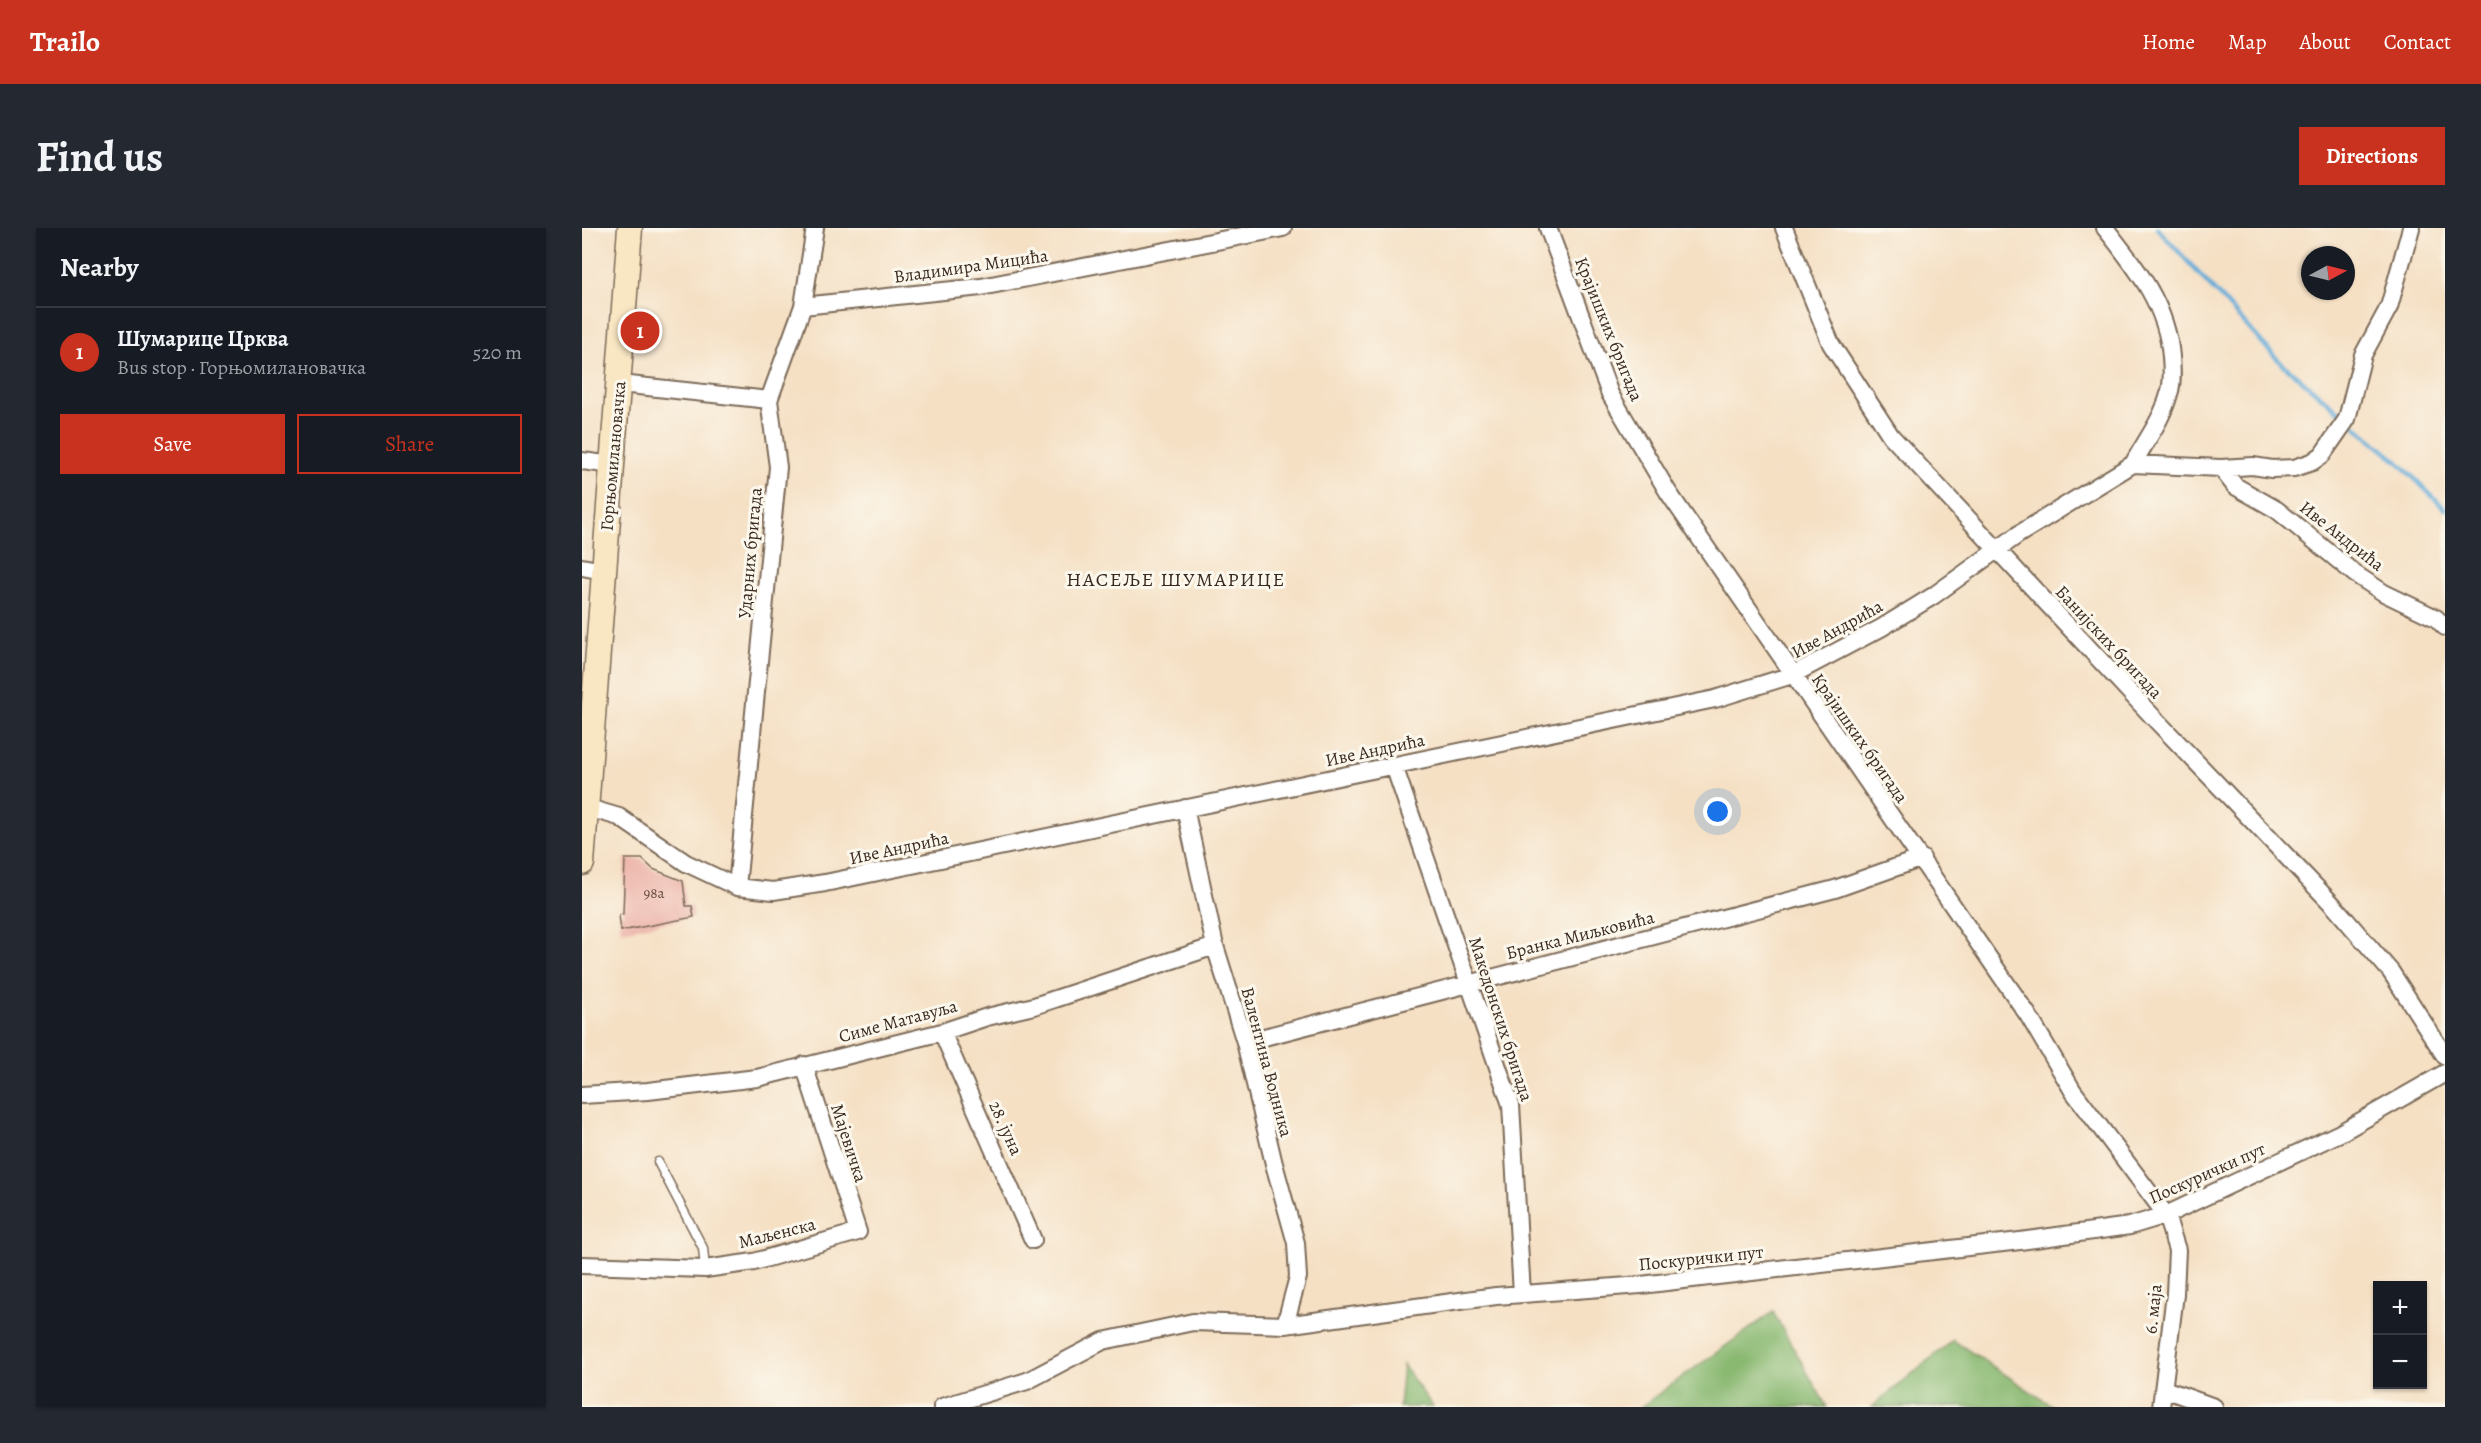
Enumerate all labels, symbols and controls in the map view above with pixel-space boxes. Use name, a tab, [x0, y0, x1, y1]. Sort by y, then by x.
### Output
text: Trailo	[30, 23, 100, 61]
text: Home	[2142, 28, 2195, 56]
text: Map	[2228, 28, 2266, 56]
text: About	[2299, 28, 2351, 56]
text: Contact	[2384, 28, 2451, 56]
button: Directions	[2299, 127, 2445, 185]
text: Find us	[36, 128, 163, 185]
street label: Владимира Мицића	[892, 243, 1050, 289]
north arrow	[2301, 246, 2355, 300]
text: Nearby	[60, 250, 139, 285]
street label: Крајишких бригада	[1569, 253, 1649, 405]
pin: 1	[620, 308, 660, 354]
text: Шумарице Црква	[117, 324, 288, 354]
text: 1	[76, 339, 83, 366]
text: 520 m	[473, 339, 522, 366]
text: Bus stop · Горњомилановачка	[117, 354, 366, 381]
street label: Горњомилановачка	[594, 379, 632, 532]
button: Save	[60, 414, 285, 474]
button: Share	[297, 414, 522, 474]
street label: Ударних бригада	[732, 486, 768, 619]
street label: Иве Андрића	[2295, 495, 2390, 577]
district label: НАСЕЉЕ ШУМАРИЦЕ	[1066, 566, 1286, 593]
street label: Банијских бригада	[2050, 580, 2168, 704]
street label: Иве Андрића	[1787, 594, 1888, 664]
street label: Крајишких бригада	[1806, 668, 1914, 808]
street label: Иве Андрића	[1323, 728, 1428, 772]
your location	[1703, 797, 1732, 826]
street label: Иве Андрића	[847, 826, 952, 870]
house number: 98a	[643, 883, 665, 903]
street label: Бранка Миљковића	[1503, 905, 1657, 965]
street label: Македонских бригада	[1463, 934, 1539, 1105]
street label: Валентина Водника	[1235, 984, 1299, 1140]
street label: Симе Матавуља	[836, 993, 960, 1048]
street label: 28. јуна	[983, 1097, 1029, 1160]
street label: Мајевичка	[825, 1101, 873, 1186]
street label: Поскурички пут	[2145, 1137, 2269, 1209]
street label: Маљенска	[736, 1212, 819, 1254]
street label: Поскурички пут	[1637, 1240, 1765, 1276]
map controls	[2373, 1281, 2427, 1389]
button: +	[2373, 1281, 2427, 1335]
street label: 6. маја	[2138, 1282, 2168, 1335]
button: −	[2373, 1335, 2427, 1389]

